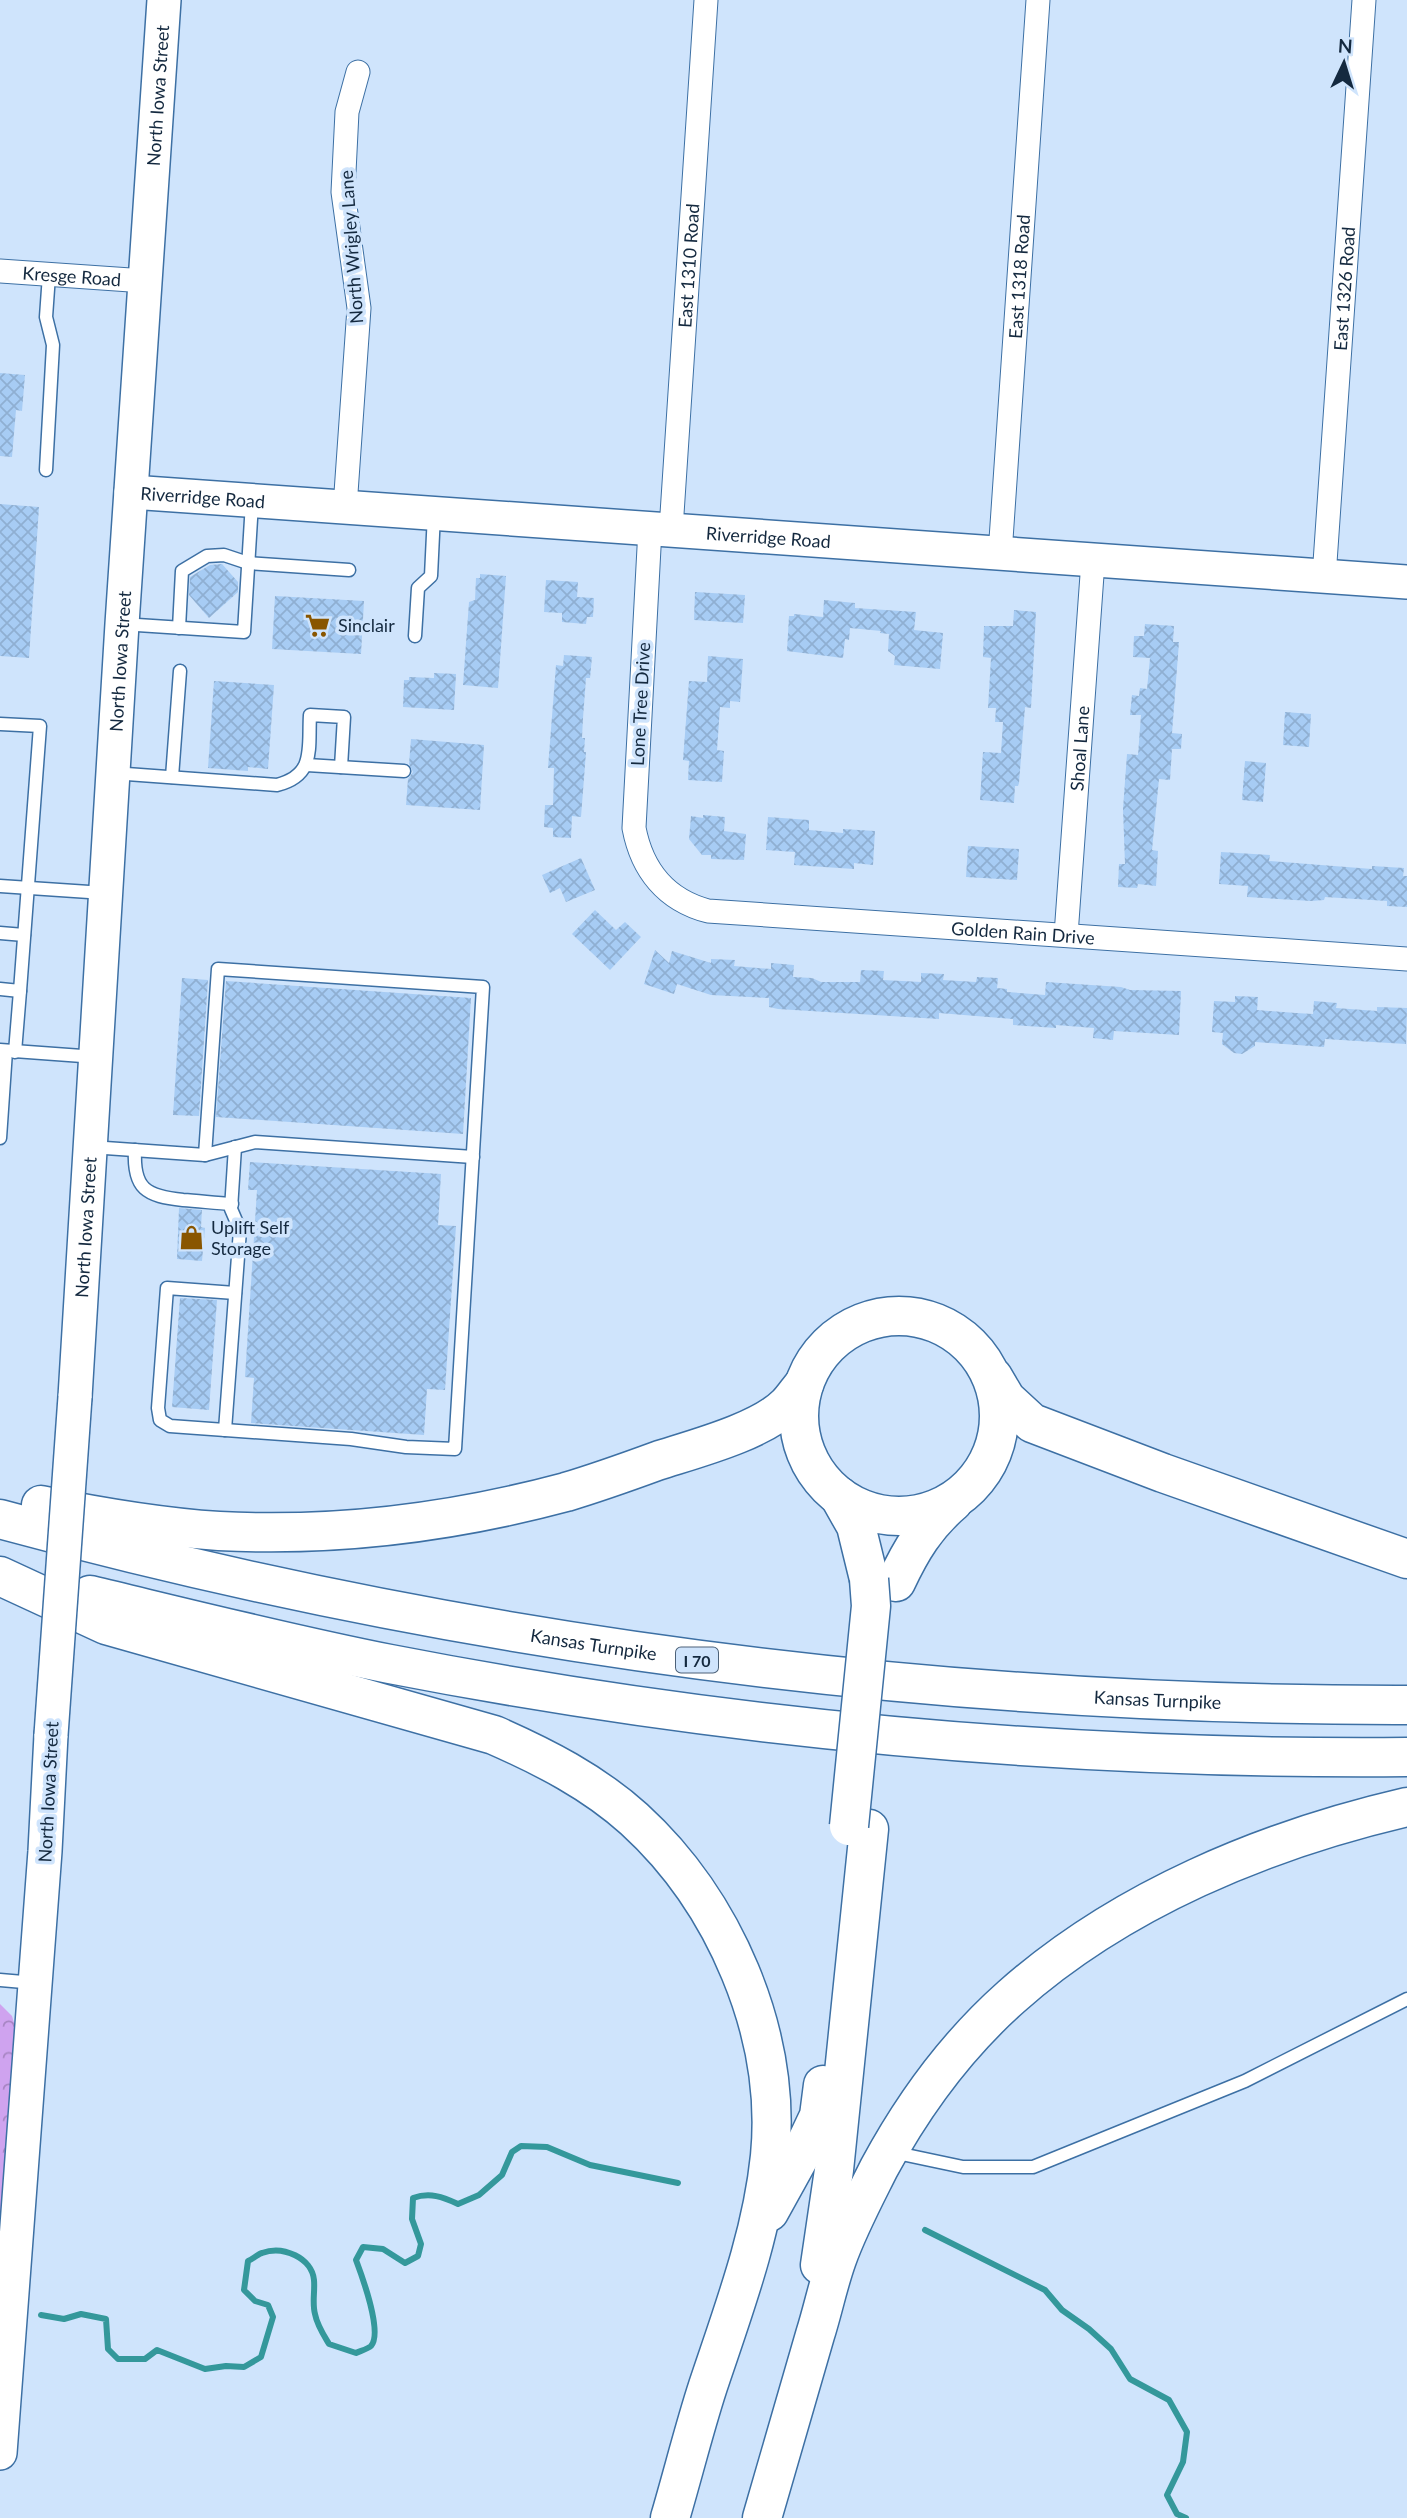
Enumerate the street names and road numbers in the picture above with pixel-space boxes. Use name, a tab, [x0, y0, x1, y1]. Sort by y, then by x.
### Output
street label: North Iowa Street	[142, 24, 173, 167]
street label: North Wrigley Lane	[335, 169, 367, 325]
street label: East 1310 Road	[673, 203, 704, 328]
street label: East 1318 Road	[1004, 214, 1034, 340]
street label: East 1326 Road	[1329, 226, 1359, 352]
street label: Kresge Road	[22, 262, 122, 290]
street label: Riverridge Road	[140, 482, 266, 512]
street label: Riverridge Road	[705, 522, 831, 552]
street label: North Iowa Street	[104, 590, 135, 733]
street label: Lone Tree Drive	[626, 642, 654, 766]
street label: Shoal Lane	[1065, 705, 1094, 792]
street label: Golden Rain Drive	[950, 917, 1095, 949]
street label: North Iowa Street	[70, 1156, 101, 1298]
street label: Kansas Turnpike	[529, 1624, 658, 1665]
road number: I 70	[676, 1648, 718, 1672]
street label: Kansas Turnpike	[1093, 1686, 1222, 1713]
street label: North Iowa Street	[33, 1720, 63, 1863]

